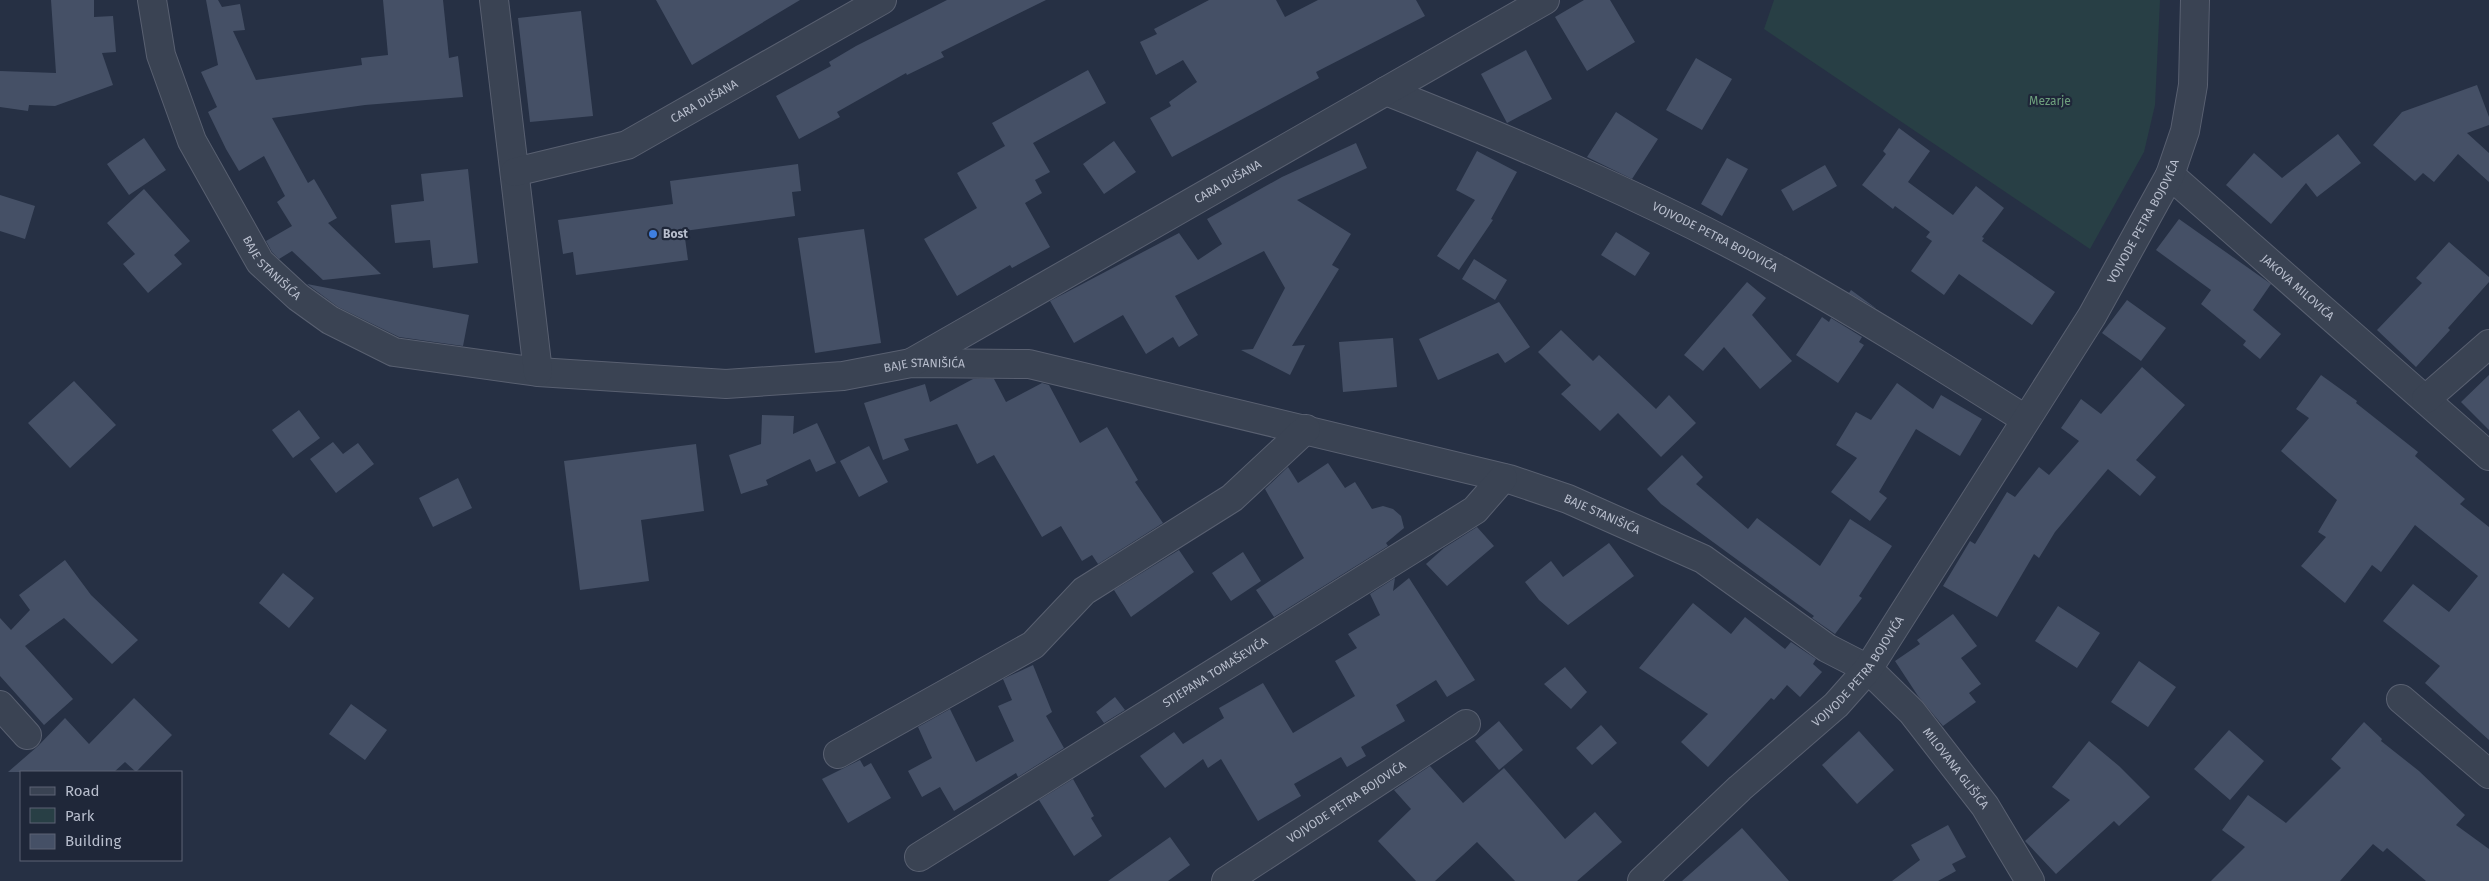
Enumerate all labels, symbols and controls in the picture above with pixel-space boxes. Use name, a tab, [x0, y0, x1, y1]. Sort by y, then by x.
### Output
street label: CARA DUŠANA	[668, 76, 740, 126]
park label: Mezarje	[2029, 94, 2071, 108]
street label: CARA DUŠANA	[1192, 157, 1264, 206]
street label: VOJVODE PETRA BOJOVIĆA	[2104, 157, 2182, 286]
street label: VOJVODE PETRA BOJOVIĆA	[1650, 199, 1780, 275]
place label: Bost	[663, 227, 688, 241]
marker: Bost	[647, 228, 659, 240]
street label: BAJE STANIŠIĆA	[240, 233, 304, 303]
street label: JAKOVA MILOVIĆA	[2258, 251, 2337, 323]
street label: BAJE STANIŠIĆA	[883, 355, 965, 375]
street label: BAJE STANIŠIĆA	[1562, 491, 1642, 537]
street label: VOJVODE PETRA BOJOVIĆA	[1809, 613, 1907, 730]
street label: STJEPANA TOMAŠEVIĆA	[1160, 634, 1270, 710]
street label: MILOVANA GLIŠIĆA	[1920, 725, 1992, 812]
street label: VOJVODE PETRA BOJOVIĆA	[1284, 758, 1409, 846]
legend	[20, 771, 182, 861]
text: Road	[65, 782, 100, 800]
text: Park	[65, 807, 95, 825]
text: Building	[65, 832, 121, 850]

